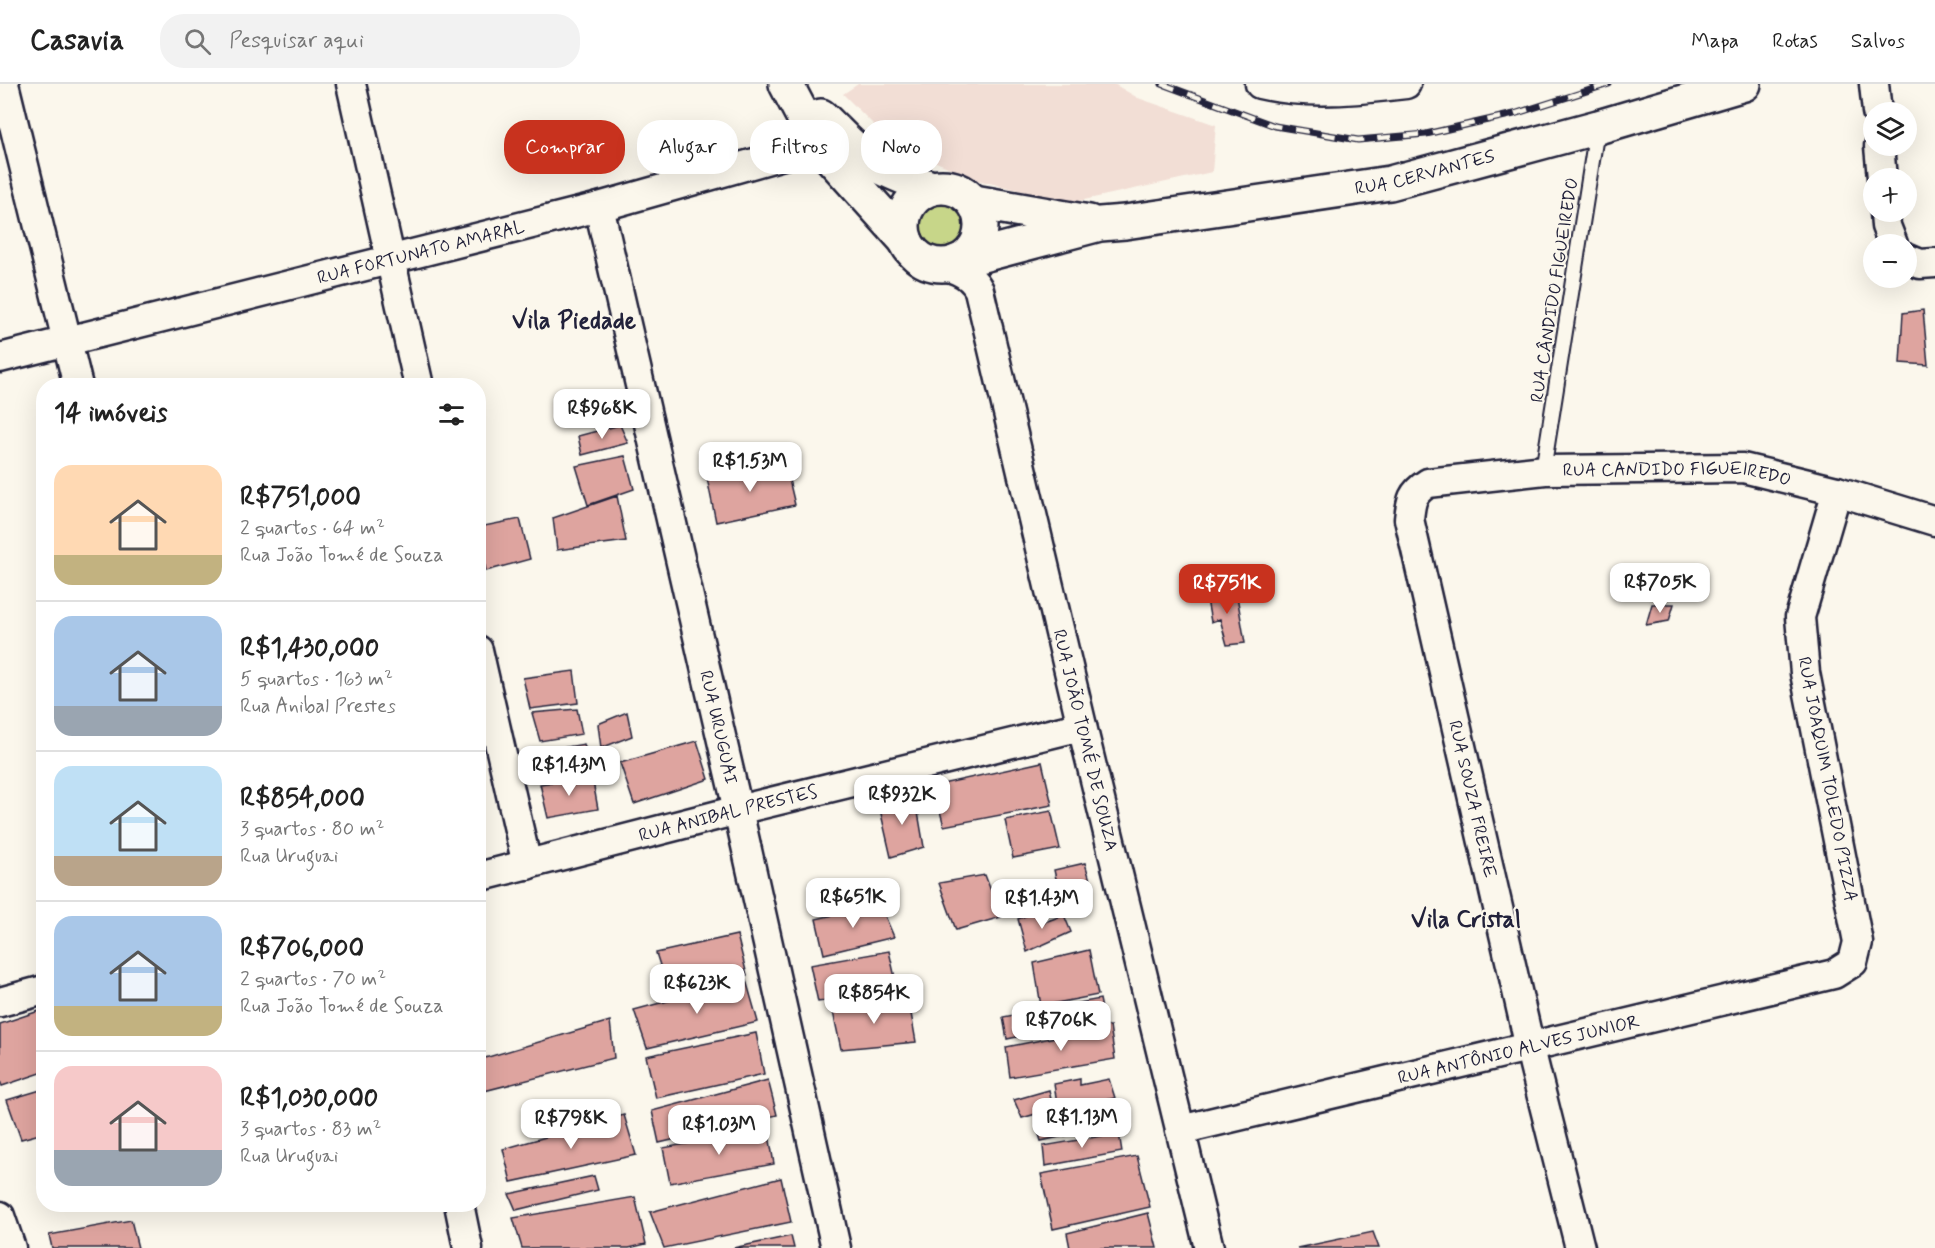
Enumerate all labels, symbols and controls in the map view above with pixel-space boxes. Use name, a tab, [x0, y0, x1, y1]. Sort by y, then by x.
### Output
search box	[160, 14, 580, 68]
text: Casavia	[30, 23, 124, 60]
icon: search	[181, 25, 214, 58]
text: Pesquisar aqui	[229, 27, 364, 55]
text: Mapa	[1691, 27, 1739, 55]
text: Rotas	[1772, 27, 1818, 55]
text: Salvos	[1851, 27, 1905, 55]
map controls	[1863, 102, 1917, 288]
button: layers	[1863, 102, 1917, 156]
chip: Comprar	[504, 120, 625, 174]
chip: Alugar	[637, 120, 738, 174]
chip: Filtros	[750, 120, 849, 174]
chip: Novo	[861, 120, 942, 174]
street label: RUA CERVANTES	[1353, 144, 1498, 201]
button: +	[1863, 168, 1917, 222]
street label: RUA CÂNDIDO FIGUEIREDO	[1525, 176, 1585, 404]
street label: RUA FORTUNATO AMARAL	[315, 215, 528, 291]
button: −	[1863, 234, 1917, 288]
district label: Vila Piedade	[512, 306, 637, 337]
pin: R$968K	[553, 389, 651, 440]
text: R$968K	[567, 395, 637, 422]
text: 14 imóveis	[54, 397, 168, 431]
icon: filters	[435, 398, 468, 431]
pin: R$1.53M	[695, 442, 805, 493]
text: R$1.53M	[713, 448, 787, 475]
street label: RUA CANDIDO FIGUEIREDO	[1563, 457, 1793, 492]
text: R$751,000	[240, 481, 361, 515]
icon: home	[102, 489, 174, 561]
text: 2 quartos · 64 m²	[240, 515, 385, 542]
text: Rua João Tomé de Souza	[240, 542, 444, 569]
pin: R$705K	[1611, 563, 1709, 614]
pin: R$751K	[1178, 564, 1276, 615]
text: R$705K	[1624, 569, 1696, 596]
text: R$751K	[1193, 570, 1261, 597]
street label: RUA JOÃO TOMÉ DE SOUZA	[1047, 627, 1123, 854]
text: R$1,430,000	[240, 632, 379, 666]
icon: home	[102, 640, 174, 712]
street label: RUA JOAQUIM TOLEDO PIZZA	[1791, 655, 1863, 904]
text: 5 quartos · 163 m²	[240, 666, 393, 693]
street label: RUA URUGUAI	[693, 668, 743, 787]
text: Rua Anibal Prestes	[240, 693, 396, 720]
street label: RUA SOUZA FREIRE	[1442, 718, 1502, 880]
pin: R$1.43M	[514, 746, 624, 797]
text: R$1.43M	[532, 752, 606, 779]
pin: R$932K	[853, 775, 951, 826]
street label: RUA ANIBAL PRESTES	[636, 780, 820, 848]
text: R$932K	[868, 781, 936, 808]
text: R$854,000	[240, 782, 365, 816]
icon: home	[102, 790, 174, 862]
text: 3 quartos · 80 m²	[240, 816, 384, 843]
text: Rua Uruguai	[240, 843, 338, 870]
pin: R$651K	[804, 878, 902, 929]
pin: R$1.43M	[987, 879, 1097, 930]
text: R$651K	[820, 884, 886, 911]
text: R$1.43M	[1005, 885, 1079, 912]
district label: Vila Cristal	[1411, 905, 1521, 936]
text: R$706,000	[240, 932, 364, 966]
icon: home	[102, 940, 174, 1012]
pin: R$623K	[648, 964, 746, 1015]
text: 2 quartos · 70 m²	[240, 966, 386, 993]
text: R$623K	[664, 970, 730, 997]
pin: R$854K	[825, 974, 923, 1025]
text: R$854K	[838, 980, 910, 1007]
text: Rua João Tomé de Souza	[240, 993, 444, 1020]
pin: R$706K	[1012, 1001, 1110, 1052]
text: R$706K	[1026, 1007, 1096, 1034]
street label: RUA ANTÔNIO ALVES JUNIOR	[1395, 1010, 1643, 1091]
text: R$1,030,000	[240, 1082, 378, 1116]
icon: home	[102, 1090, 174, 1162]
pin: R$1.13M	[1027, 1098, 1137, 1149]
pin: R$798K	[522, 1099, 620, 1150]
text: R$1.13M	[1046, 1104, 1118, 1131]
text: R$798K	[535, 1105, 607, 1132]
pin: R$1.03M	[664, 1105, 774, 1156]
text: R$1.03M	[682, 1111, 756, 1138]
text: 3 quartos · 83 m²	[240, 1116, 381, 1143]
text: Rua Uruguai	[240, 1143, 338, 1170]

